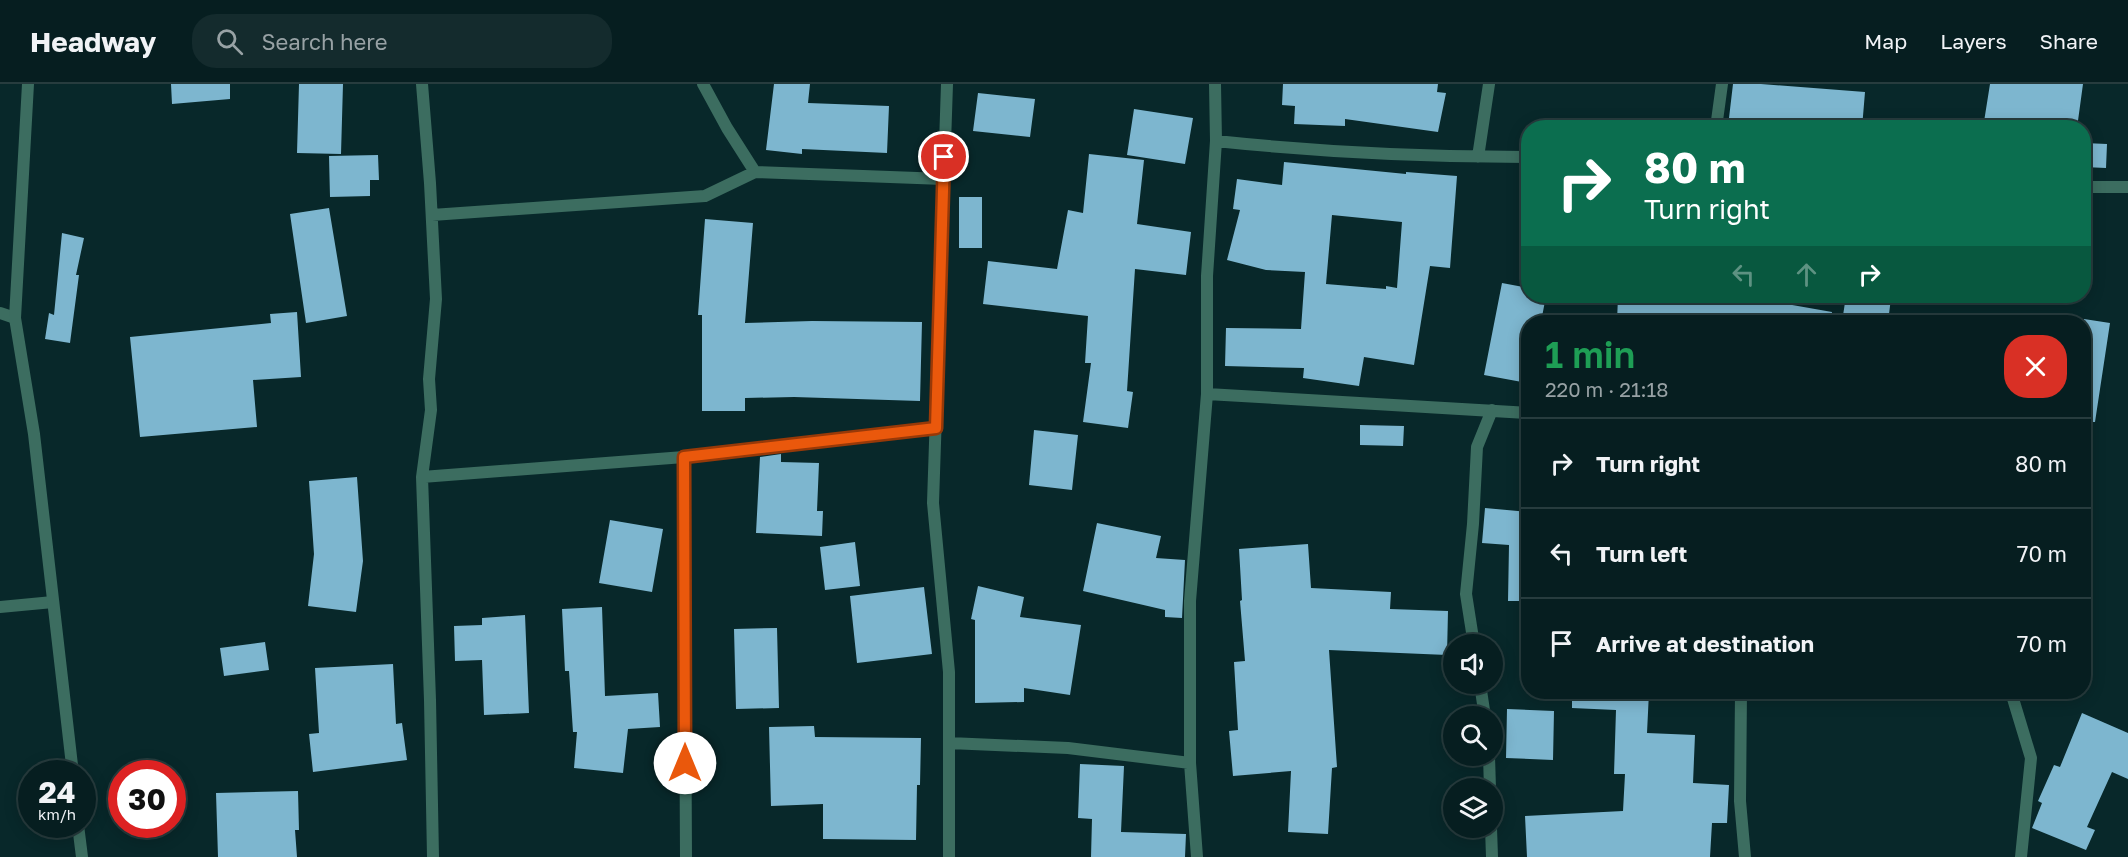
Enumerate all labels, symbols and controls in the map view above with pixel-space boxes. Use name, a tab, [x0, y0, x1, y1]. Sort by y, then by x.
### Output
search box	[192, 14, 612, 68]
text: Headway	[30, 25, 156, 58]
icon: search	[213, 25, 246, 58]
text: Search here	[261, 28, 387, 55]
text: Map	[1864, 28, 1907, 54]
text: Layers	[1940, 28, 2007, 54]
text: Share	[2040, 28, 2098, 54]
pin	[918, 131, 969, 182]
icon: arrive	[927, 140, 960, 173]
text: 80 m	[1644, 142, 1745, 192]
icon: right	[1545, 144, 1623, 222]
text: Turn right	[1644, 193, 1770, 225]
icon: left	[1727, 258, 1760, 291]
icon: ahead	[1790, 258, 1823, 291]
icon: right	[1853, 258, 1886, 291]
text: 1 min	[1545, 333, 1635, 376]
button: close	[2004, 335, 2067, 398]
text: 220 m · 21:18	[1545, 377, 1669, 401]
icon: right	[1545, 447, 1578, 480]
text: Turn right	[1596, 450, 1700, 477]
text: 80 m	[2015, 450, 2067, 477]
icon: left	[1545, 537, 1578, 570]
text: Turn left	[1596, 540, 1687, 567]
text: 70 m	[2017, 540, 2067, 567]
icon: arrive	[1545, 627, 1578, 660]
text: Arrive at destination	[1596, 630, 1814, 657]
text: 70 m	[2017, 630, 2067, 657]
map controls	[1443, 634, 1503, 838]
button: sound	[1443, 634, 1503, 694]
button: search	[1443, 706, 1503, 766]
position arrow	[653, 731, 717, 795]
speed limit sign: 30	[108, 760, 186, 838]
text: 24	[38, 774, 76, 810]
button: layers	[1443, 778, 1503, 838]
text: km/h	[38, 805, 76, 823]

